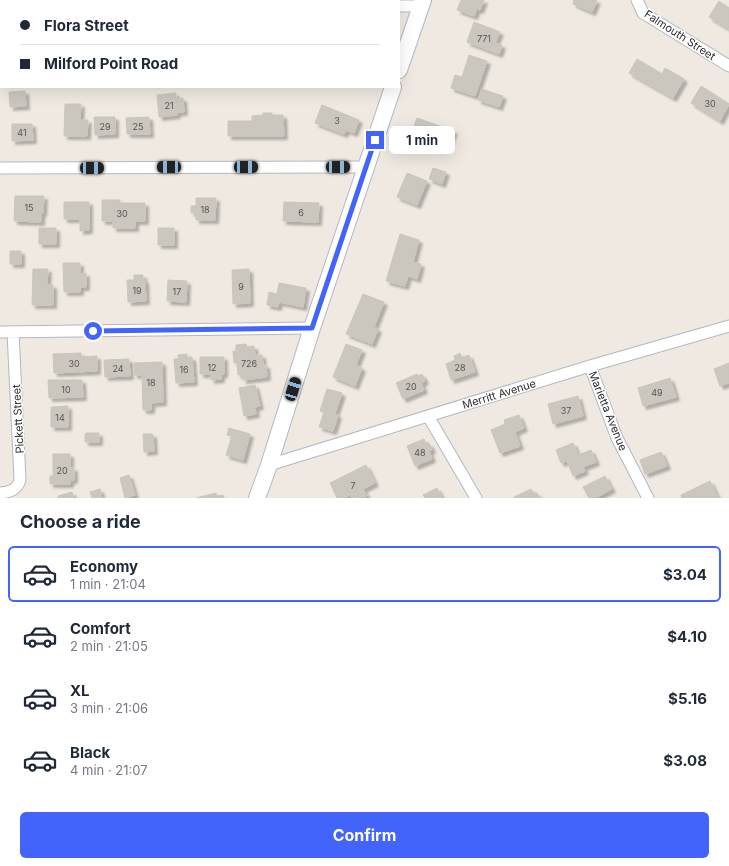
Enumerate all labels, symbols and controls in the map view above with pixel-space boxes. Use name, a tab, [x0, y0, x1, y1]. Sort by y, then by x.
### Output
street label: Falmouth Street	[642, 7, 719, 63]
text: Flora Street	[44, 16, 129, 35]
house number: 771	[477, 33, 491, 44]
text: Milford Point Road	[44, 54, 178, 73]
house number: 30	[704, 98, 716, 109]
house number: 21	[164, 100, 174, 111]
house number: 3	[334, 115, 340, 126]
house number: 29	[99, 121, 111, 132]
house number: 25	[133, 121, 143, 132]
callout: 1 min	[389, 126, 455, 154]
house number: 41	[17, 127, 27, 138]
route end	[366, 131, 384, 149]
text: 1 min	[406, 132, 438, 148]
car	[157, 161, 181, 173]
car	[234, 161, 258, 173]
car	[326, 161, 350, 173]
car	[80, 162, 104, 174]
house number: 15	[24, 202, 34, 213]
house number: 18	[200, 204, 210, 215]
house number: 6	[298, 207, 304, 218]
house number: 30	[116, 208, 128, 219]
house number: 9	[238, 281, 244, 292]
house number: 19	[132, 285, 142, 296]
house number: 17	[173, 286, 181, 297]
route start	[84, 322, 102, 340]
house number: 30	[68, 358, 80, 369]
house number: 726	[241, 358, 257, 369]
house number: 12	[207, 362, 217, 373]
house number: 28	[454, 362, 466, 373]
house number: 24	[112, 363, 124, 374]
house number: 16	[179, 364, 189, 375]
street label: Marietta Avenue	[586, 369, 630, 453]
car	[284, 376, 302, 402]
street label: Merritt Avenue	[460, 376, 538, 412]
house number: 18	[146, 377, 156, 388]
house number: 20	[405, 381, 417, 392]
street label: Pickett Street	[9, 384, 27, 454]
house number: 10	[61, 384, 71, 395]
house number: 49	[651, 387, 663, 398]
house number: 37	[561, 405, 571, 416]
house number: 14	[55, 412, 65, 423]
house number: 48	[414, 447, 426, 458]
house number: 20	[56, 465, 68, 476]
house number: 7	[350, 480, 356, 491]
text: Choose a ride	[20, 511, 141, 532]
icon: car	[22, 556, 58, 592]
text: Economy	[70, 557, 138, 576]
text: $3.04	[663, 565, 707, 584]
text: 1 min · 21:04	[70, 576, 146, 592]
icon: car	[22, 618, 58, 654]
text: Comfort	[70, 619, 131, 638]
text: $4.10	[667, 627, 707, 646]
text: 2 min · 21:05	[70, 638, 148, 654]
icon: car	[22, 680, 58, 716]
text: XL	[70, 681, 90, 700]
text: $5.16	[668, 689, 707, 708]
text: 3 min · 21:06	[70, 700, 148, 716]
icon: car	[22, 742, 58, 778]
text: Black	[70, 743, 110, 762]
text: $3.08	[663, 751, 707, 770]
text: 4 min · 21:07	[70, 762, 148, 778]
button: Confirm	[20, 812, 709, 858]

